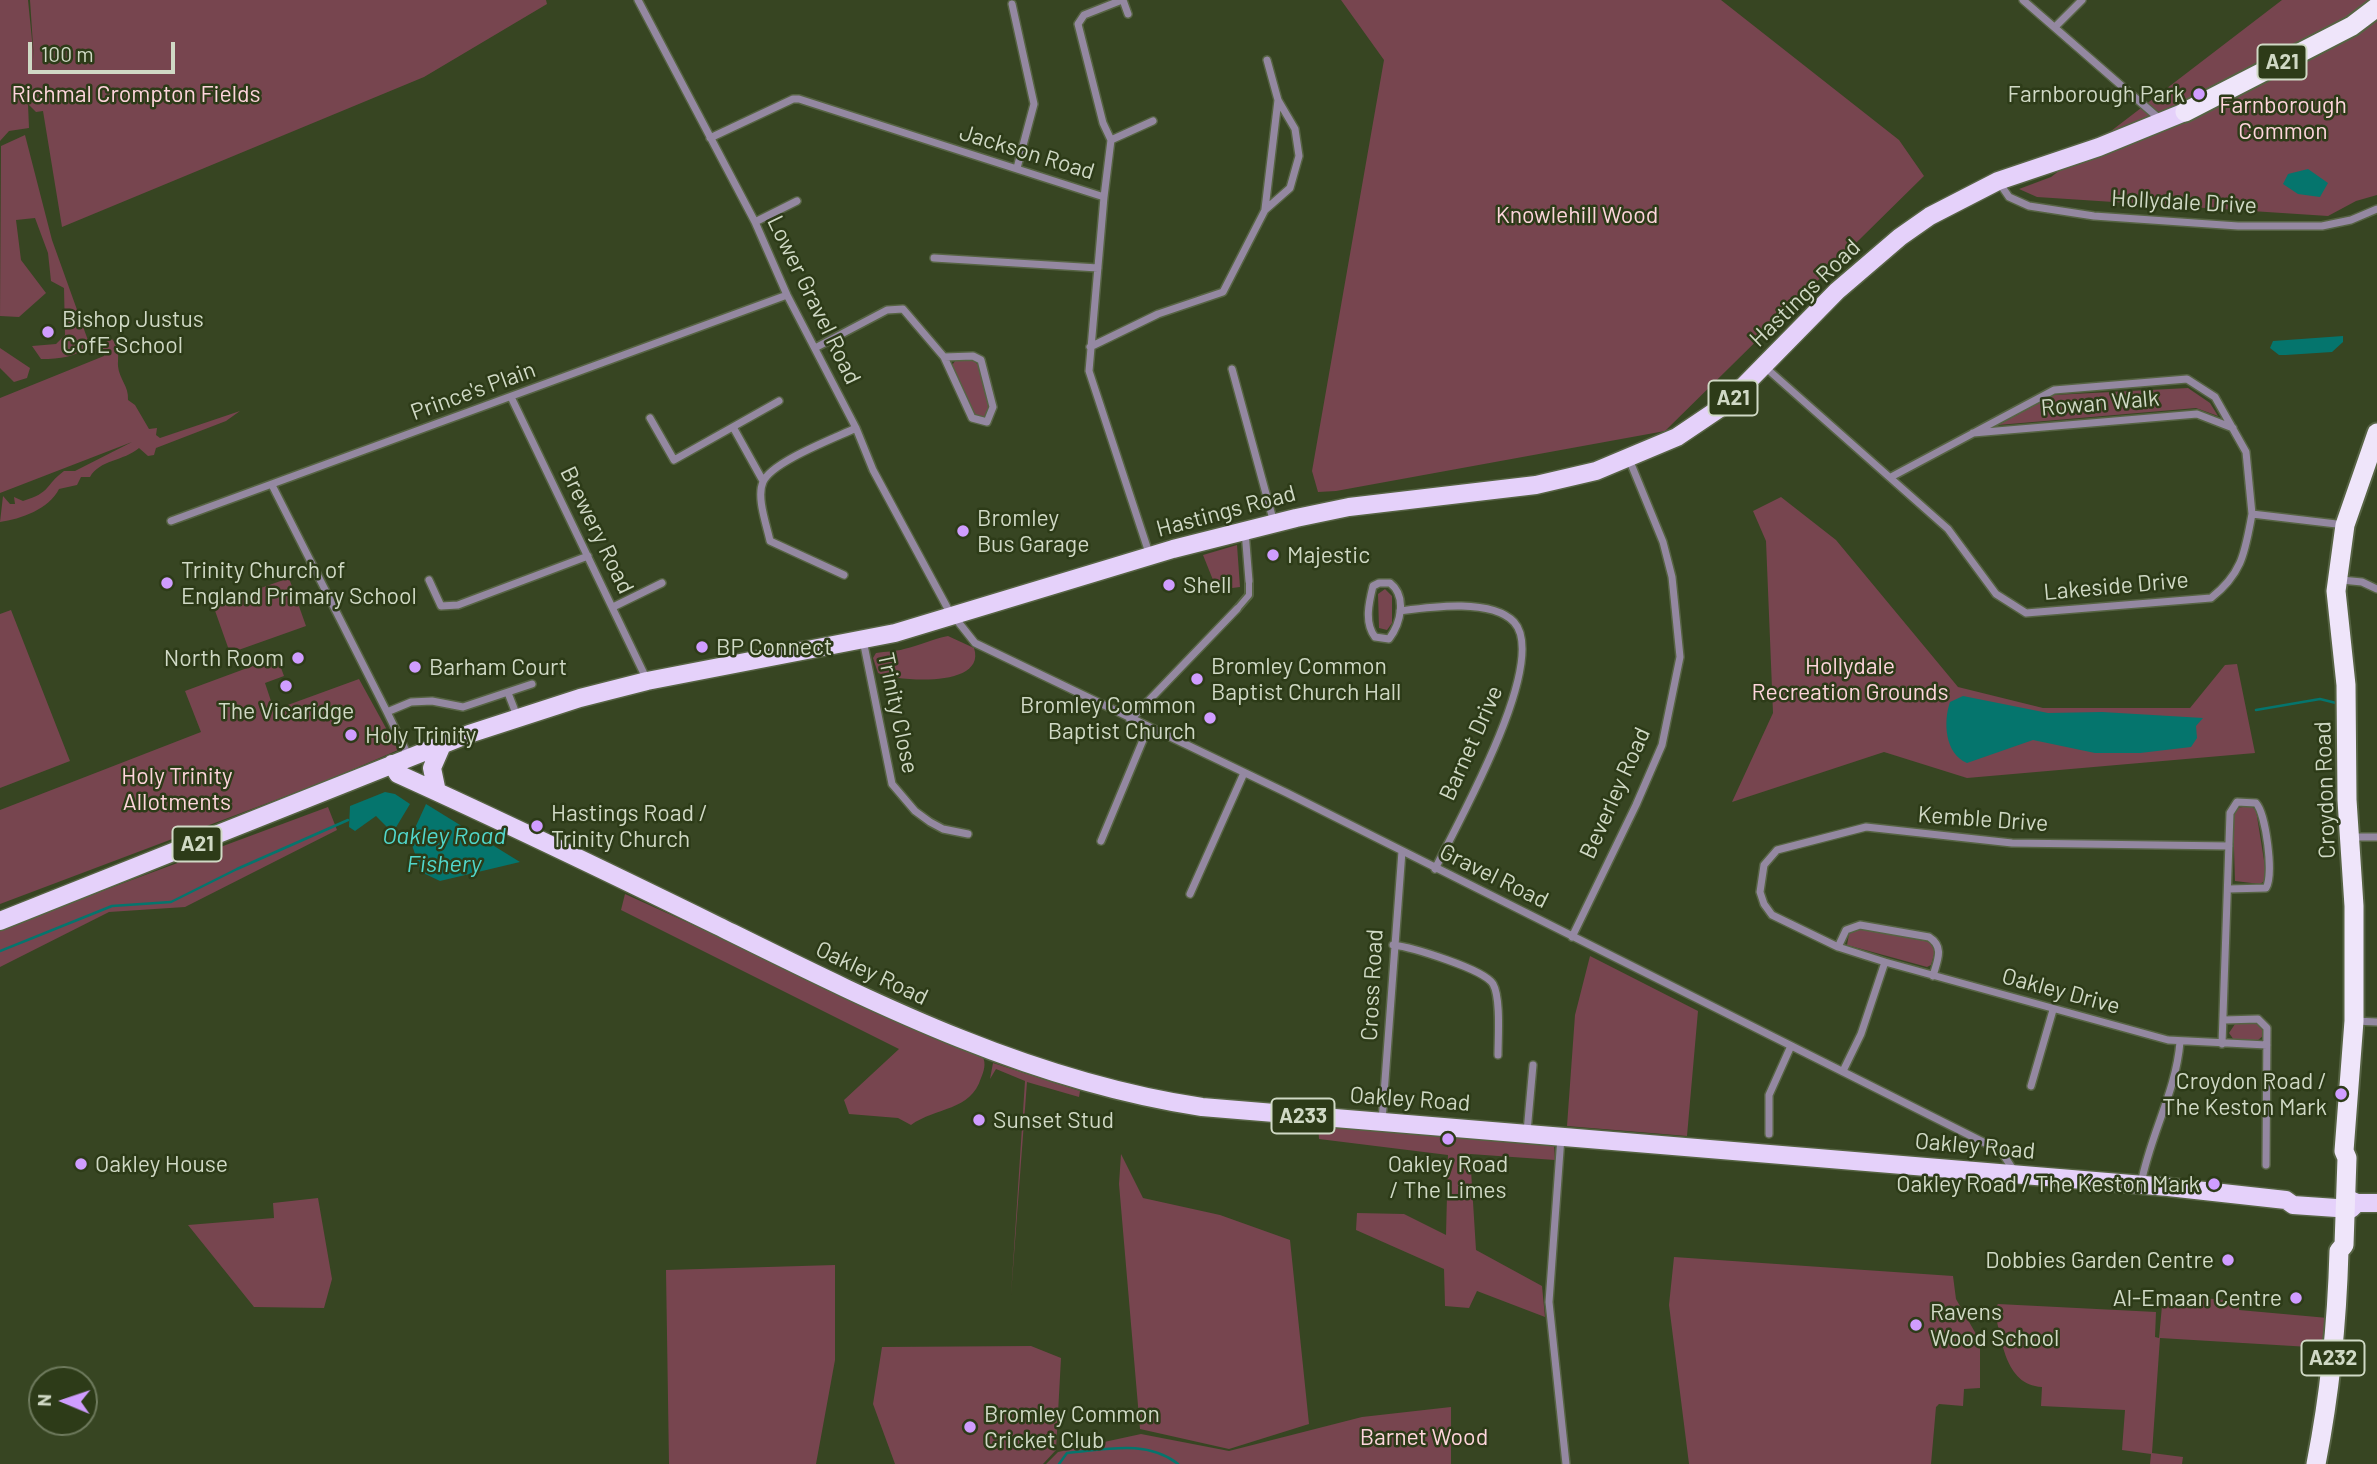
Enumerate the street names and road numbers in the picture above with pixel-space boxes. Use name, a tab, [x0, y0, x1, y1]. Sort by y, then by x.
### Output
road number: A21	[2258, 44, 2306, 80]
street label: Jackson Road	[956, 118, 1098, 186]
street label: Hollydale Drive	[2110, 184, 2258, 220]
street label: Lower Gravel Road	[761, 211, 867, 389]
street label: Hastings Road	[1744, 233, 1866, 353]
street label: Prince's Plain	[407, 356, 539, 426]
road number: A21	[1708, 380, 1758, 416]
street label: Rowan Walk	[2040, 384, 2160, 422]
street label: Brewery Road	[554, 462, 640, 598]
street label: Hastings Road	[1153, 479, 1299, 543]
street label: Lakeside Drive	[2042, 566, 2190, 606]
street label: Trinity Close	[872, 650, 924, 776]
street label: Barnet Drive	[1433, 681, 1509, 805]
street label: Croydon Road	[2309, 721, 2341, 859]
street label: Beverley Road	[1574, 723, 1656, 863]
street label: Kemble Drive	[1917, 801, 2049, 837]
road number: A21	[172, 826, 222, 862]
street label: Gravel Road	[1435, 838, 1553, 914]
street label: Cross Road	[1355, 928, 1389, 1042]
street label: Oakley Road	[811, 935, 933, 1011]
street label: Oakley Drive	[1999, 962, 2123, 1020]
street label: Oakley Road	[1349, 1081, 1471, 1117]
road number: A233	[1272, 1098, 1334, 1134]
street label: Oakley Road	[1914, 1127, 2036, 1165]
road number: A232	[2302, 1340, 2364, 1376]

